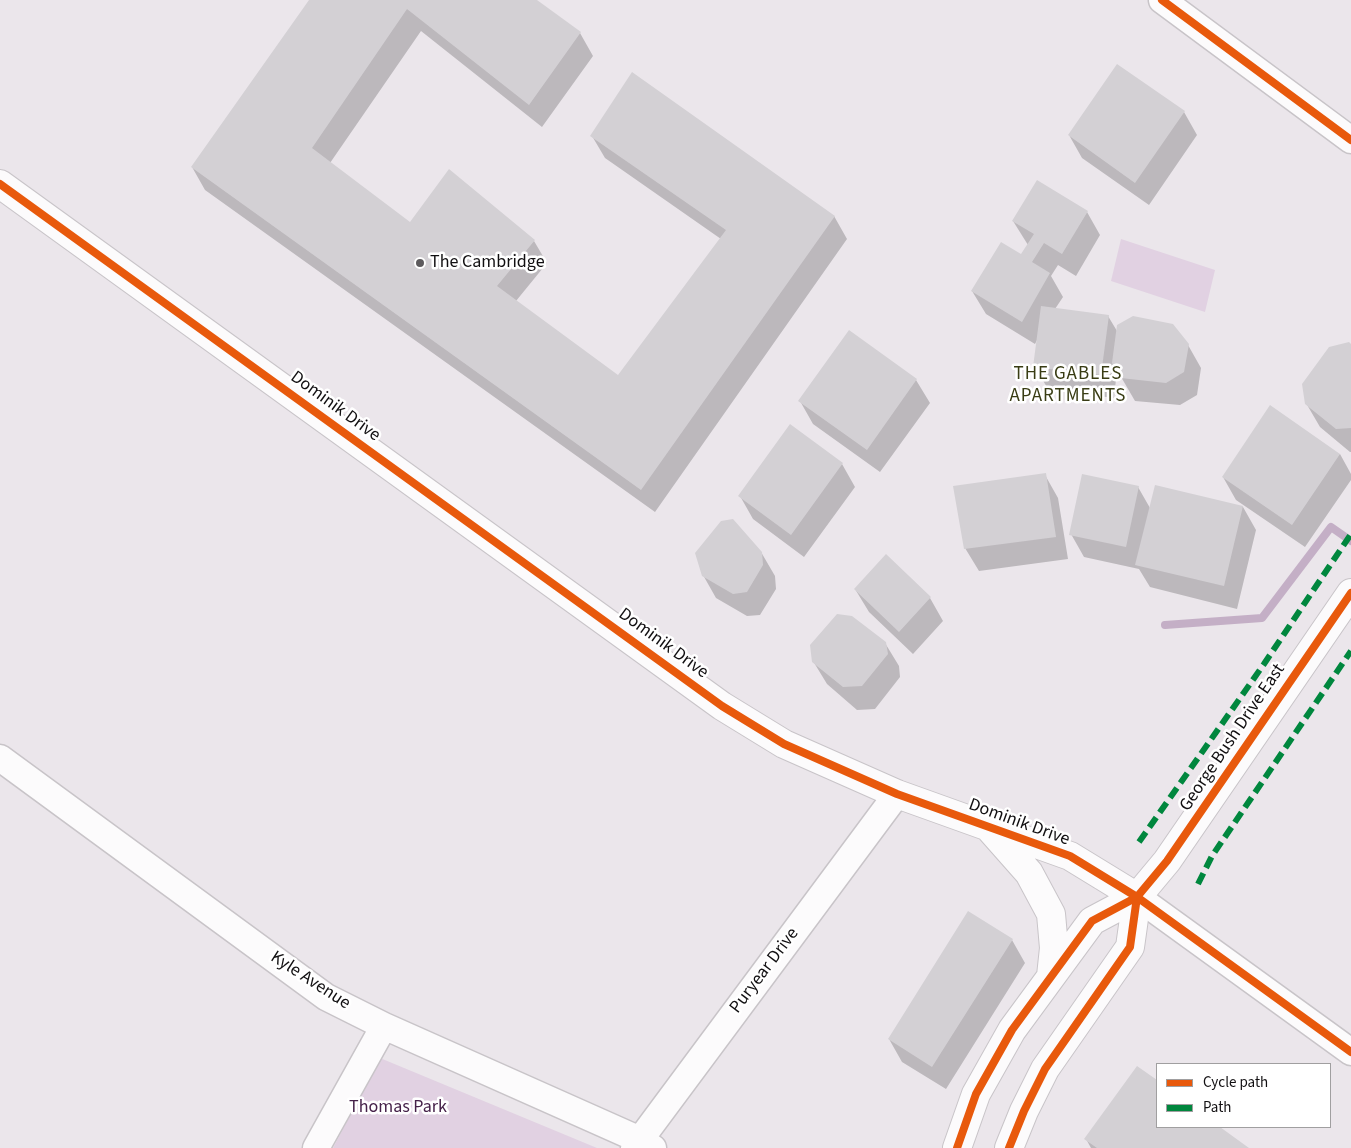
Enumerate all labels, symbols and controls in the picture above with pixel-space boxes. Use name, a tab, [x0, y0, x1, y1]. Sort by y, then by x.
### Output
place label: The Cambridge	[430, 252, 545, 274]
marker: The Cambridge	[414, 257, 426, 269]
district label: THE GABLES APARTMENTS	[1008, 364, 1128, 408]
street label: Dominik Drive	[286, 367, 384, 447]
street label: Dominik Drive	[614, 604, 712, 684]
street label: George Bush Drive East	[1176, 660, 1290, 816]
street label: Dominik Drive	[966, 795, 1072, 851]
street label: Puryear Drive	[726, 924, 804, 1018]
street label: Kyle Avenue	[266, 947, 354, 1015]
legend	[1156, 1063, 1331, 1128]
text: Cycle path	[1203, 1072, 1268, 1093]
park label: Thomas Park	[349, 1097, 447, 1119]
text: Path	[1203, 1097, 1231, 1118]

